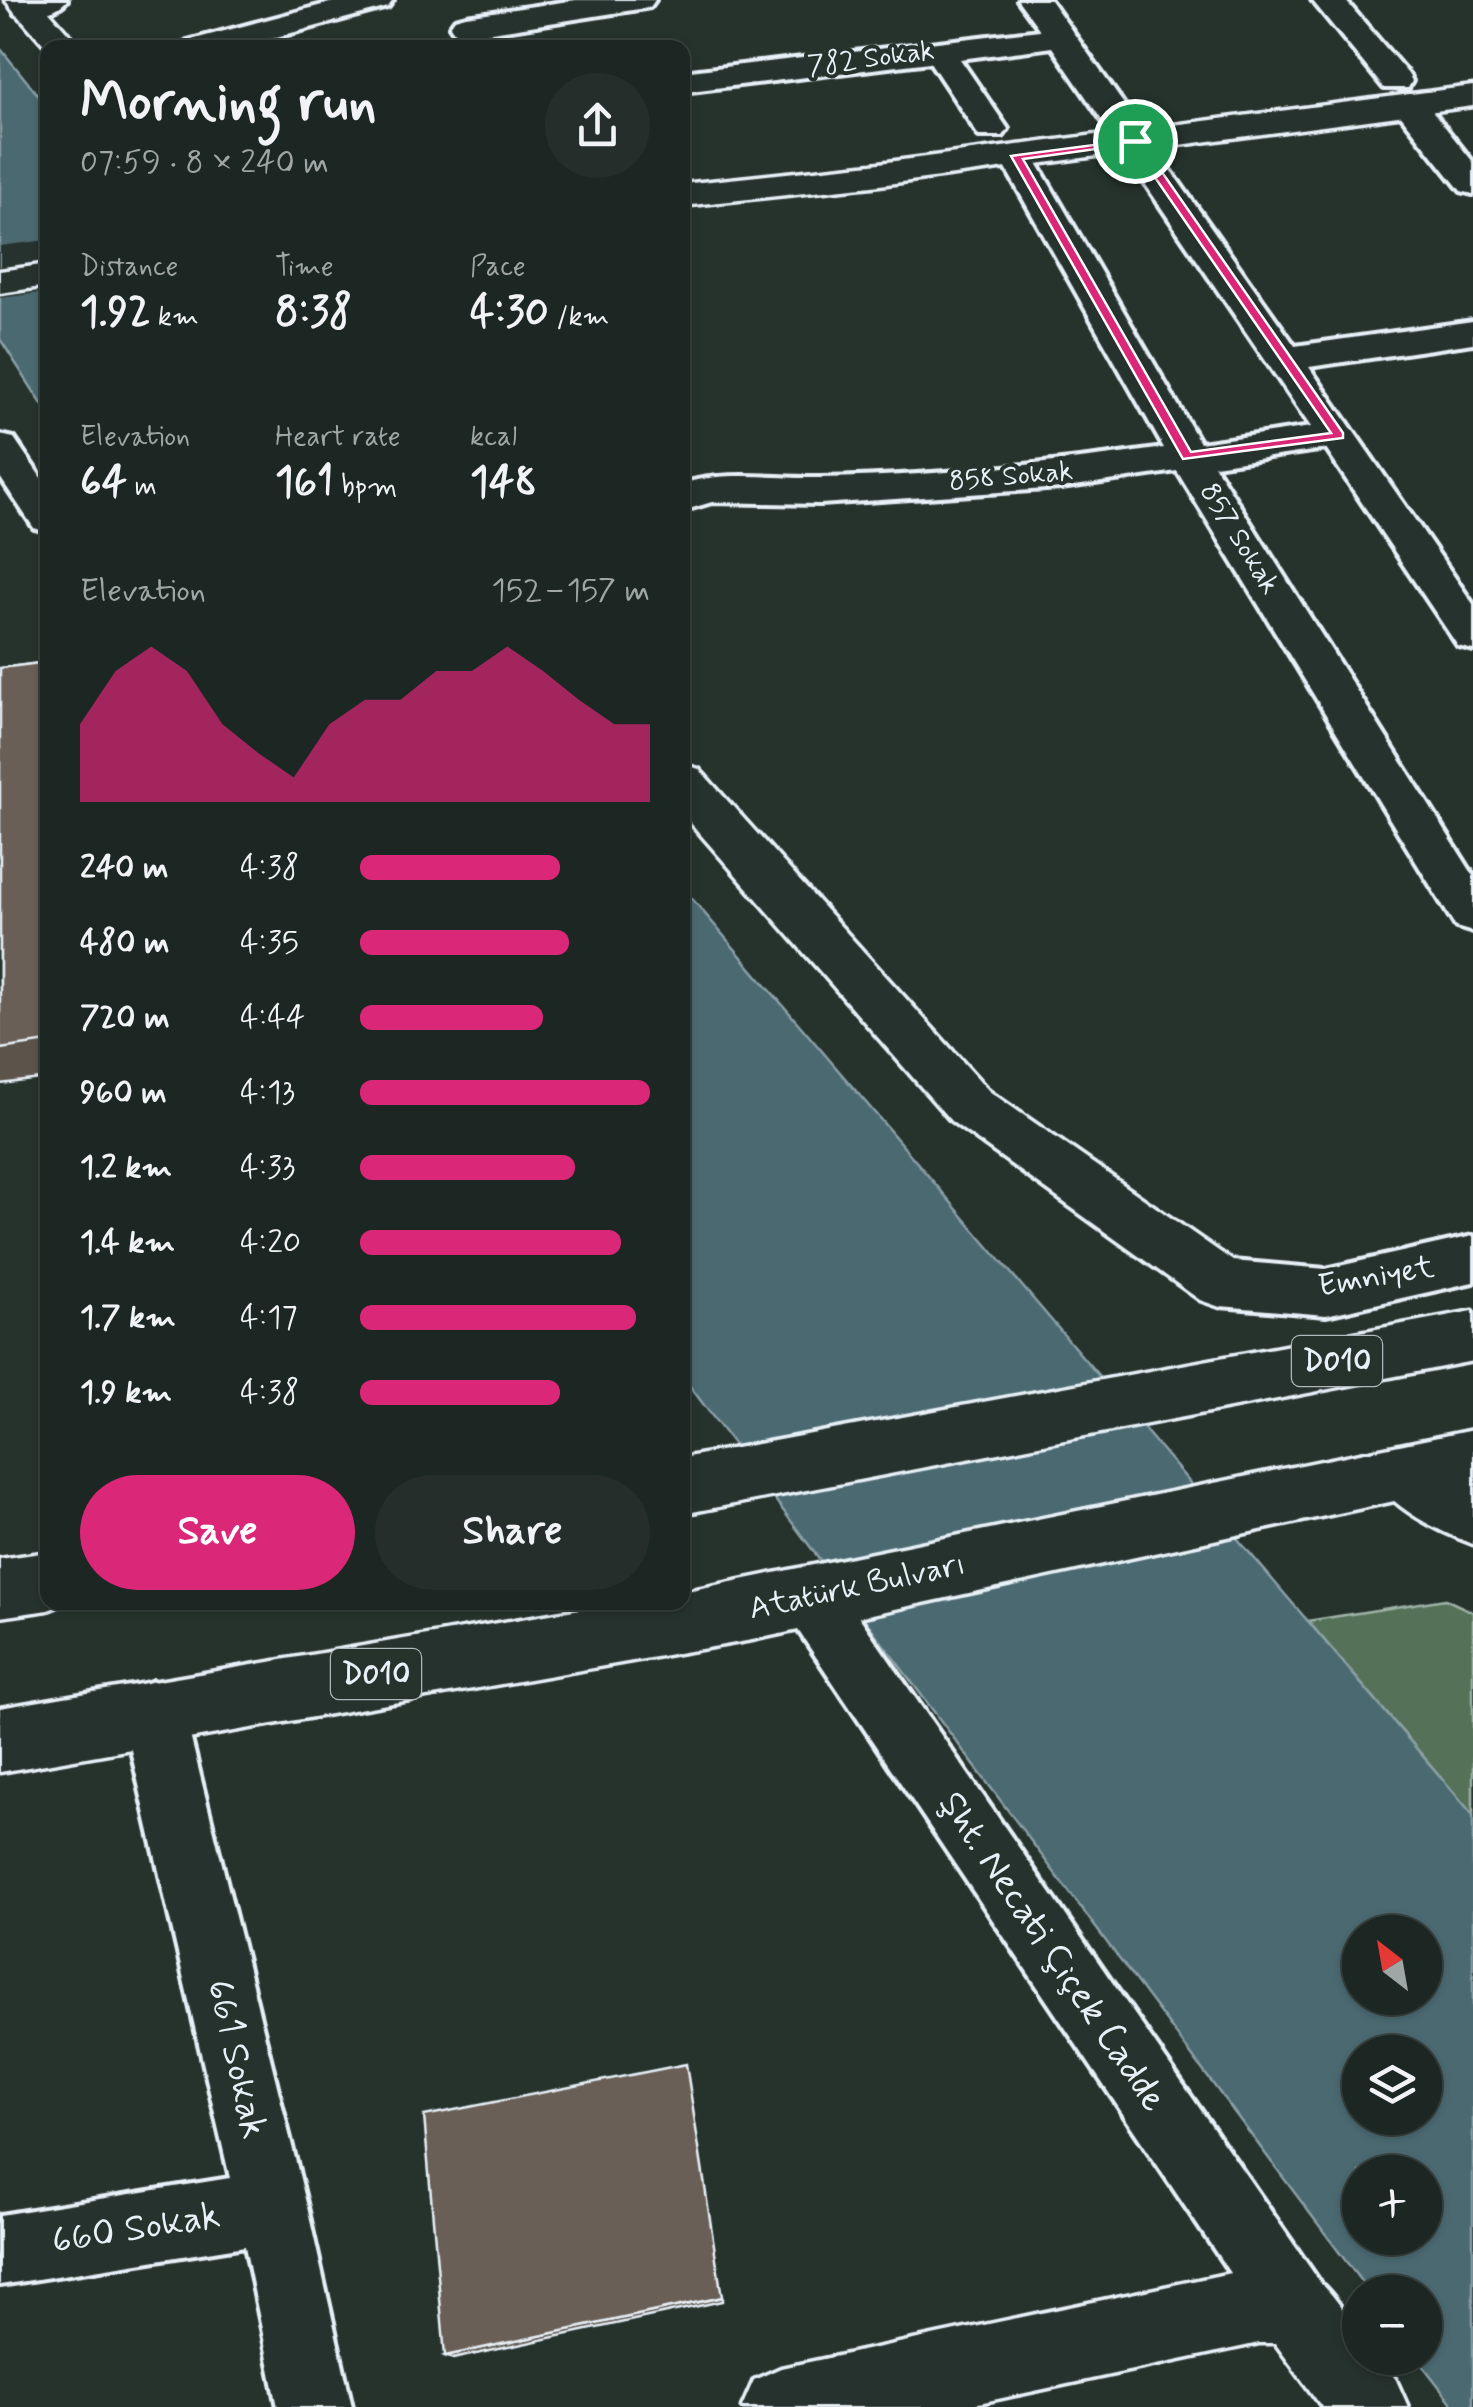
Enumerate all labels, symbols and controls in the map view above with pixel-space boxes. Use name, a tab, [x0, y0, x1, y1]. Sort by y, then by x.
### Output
street label: 782 Sokak	[806, 33, 937, 85]
text: Morning run	[80, 68, 377, 140]
button: share	[545, 73, 650, 178]
pin	[1093, 99, 1178, 184]
icon: arrive	[1108, 114, 1163, 169]
text: 07:59 · 8 × 240 m	[80, 142, 329, 184]
text: Distance	[80, 249, 178, 286]
text: Time	[275, 249, 334, 286]
text: Pace	[470, 249, 526, 286]
text: 1.92	[80, 286, 150, 341]
text: 8:38	[275, 286, 352, 341]
text: 4:30	[470, 286, 549, 341]
text: km	[150, 299, 199, 336]
text: /km	[549, 299, 609, 336]
text: Elevation	[80, 419, 190, 456]
text: Heart rate	[275, 419, 401, 456]
text: kcal	[470, 419, 517, 456]
street label: 858 Sokak	[947, 453, 1075, 501]
text: 64	[80, 456, 127, 511]
text: 161	[275, 456, 333, 511]
text: 148	[470, 456, 537, 511]
text: m	[127, 469, 157, 506]
text: bpm	[333, 469, 397, 506]
street label: 857 Sokak	[1190, 476, 1288, 602]
text: Elevation	[80, 570, 206, 612]
text: 152–157 m	[492, 570, 650, 612]
text: 240 m	[80, 847, 168, 889]
text: 4:38	[240, 847, 299, 889]
text: 480 m	[80, 922, 170, 964]
text: 4:35	[240, 922, 299, 964]
text: 720 m	[80, 997, 170, 1039]
text: 4:44	[240, 997, 305, 1039]
text: 960 m	[80, 1072, 167, 1114]
text: 4:13	[240, 1072, 295, 1114]
text: 1.2 km	[80, 1147, 172, 1189]
text: 4:33	[240, 1147, 295, 1189]
text: 1.4 km	[80, 1222, 175, 1264]
text: 4:20	[240, 1222, 301, 1264]
street label: Emniyet	[1315, 1246, 1437, 1308]
text: 1.7 km	[80, 1297, 176, 1339]
text: 4:17	[240, 1297, 298, 1339]
road number: D010	[1292, 1336, 1382, 1386]
text: 1.9 km	[80, 1372, 172, 1414]
text: 4:38	[240, 1372, 299, 1414]
button: Save	[80, 1475, 355, 1590]
button: Share	[375, 1475, 650, 1590]
street label: Atatürk Bulvarı	[745, 1544, 969, 1630]
road number: D010	[331, 1649, 421, 1699]
street label: Şht. Necati Çiçek Cadde	[926, 1782, 1178, 2122]
north arrow	[1342, 1915, 1442, 2015]
map controls	[1342, 1915, 1442, 2375]
street label: 661 Sokak	[194, 1975, 278, 2143]
button: layers	[1342, 2035, 1442, 2135]
button: +	[1342, 2155, 1442, 2255]
street label: 660 Sokak	[48, 2192, 224, 2266]
button: −	[1342, 2275, 1442, 2375]

